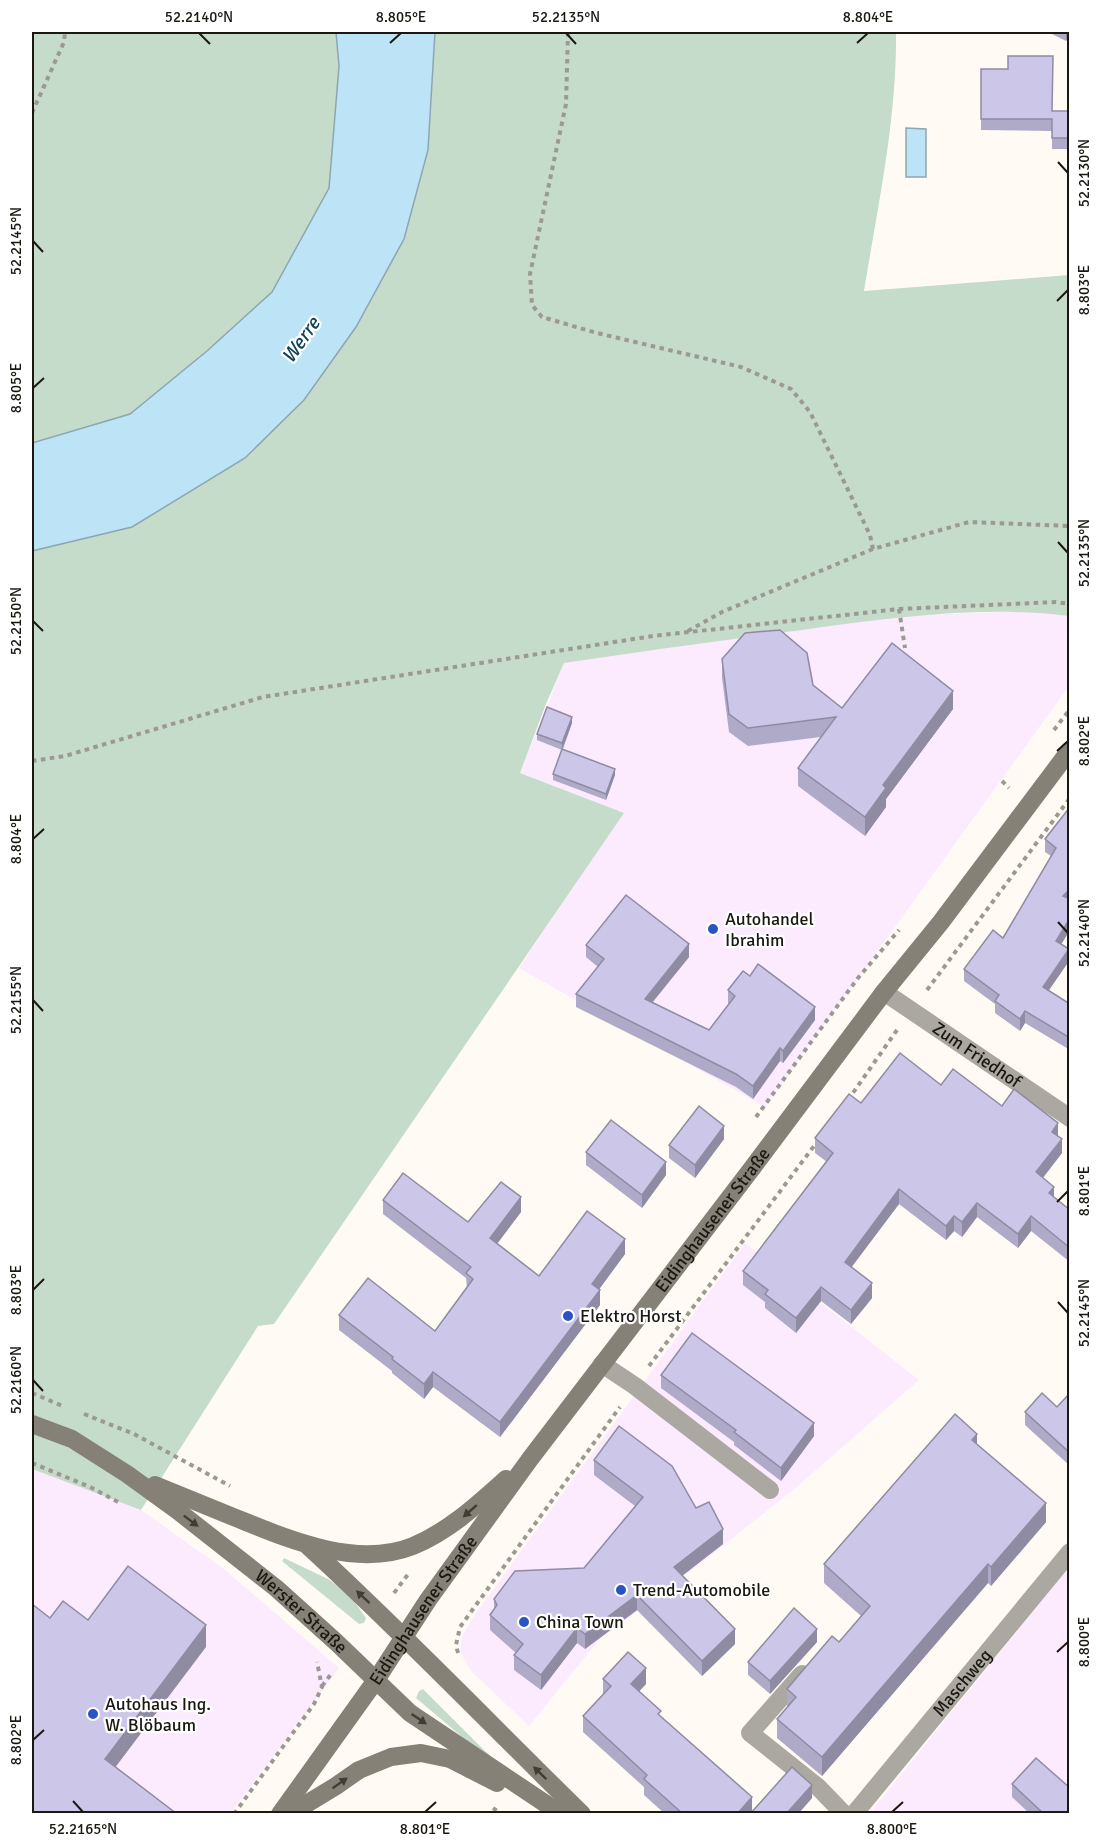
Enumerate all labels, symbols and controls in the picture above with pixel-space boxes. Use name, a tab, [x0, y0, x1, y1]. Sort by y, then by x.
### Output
text: 52.2140°N	[165, 8, 233, 26]
text: 8.805°E	[376, 8, 426, 26]
text: 52.2135°N	[532, 8, 600, 26]
text: 8.804°E	[843, 8, 893, 26]
text: 52.2130°N	[1075, 139, 1093, 207]
text: 52.2145°N	[7, 207, 25, 275]
text: 8.803°E	[1075, 265, 1093, 315]
water label: Werre	[276, 311, 326, 368]
text: 8.805°E	[7, 363, 25, 413]
text: 52.2135°N	[1075, 519, 1093, 587]
text: 52.2150°N	[7, 587, 25, 655]
text: 8.802°E	[1075, 716, 1093, 766]
text: 8.804°E	[7, 814, 25, 864]
text: 52.2140°N	[1075, 899, 1093, 967]
place label: Autohandel Ibrahim	[725, 908, 814, 951]
marker: Autohandel Ibrahim	[706, 922, 720, 936]
text: 52.2155°N	[7, 966, 25, 1034]
street label: Zum Friedhof	[928, 1017, 1026, 1093]
street label: Eidinghausener Straße	[650, 1143, 775, 1297]
text: 8.801°E	[1075, 1166, 1093, 1216]
text: 8.803°E	[7, 1265, 25, 1315]
text: 52.2145°N	[1075, 1279, 1093, 1347]
place label: Elektro Horst	[580, 1305, 682, 1327]
marker: Elektro Horst	[561, 1309, 575, 1323]
text: 52.2160°N	[7, 1346, 25, 1414]
one-way arrow	[463, 1504, 478, 1517]
one-way arrow	[183, 1515, 199, 1527]
street label: Eidinghausener Straße	[365, 1531, 482, 1689]
street label: Werster Straße	[251, 1565, 352, 1658]
place label: Trend-Automobile	[633, 1579, 770, 1601]
marker: Trend-Automobile	[614, 1583, 628, 1597]
one-way arrow	[356, 1590, 371, 1604]
place label: China Town	[536, 1611, 624, 1633]
marker: China Town	[517, 1615, 531, 1629]
text: 8.800°E	[1075, 1617, 1093, 1667]
street label: Maschweg	[928, 1645, 996, 1721]
place label: Autohaus Ing. W. Blöbaum	[105, 1693, 211, 1736]
marker: Autohaus Ing. W. Blöbaum	[86, 1707, 100, 1721]
one-way arrow	[411, 1713, 427, 1724]
text: 8.802°E	[7, 1715, 25, 1765]
one-way arrow	[534, 1766, 548, 1780]
one-way arrow	[332, 1778, 348, 1789]
text: 52.2165°N	[49, 1820, 117, 1838]
text: 8.801°E	[400, 1820, 450, 1838]
text: 8.800°E	[867, 1820, 917, 1838]

